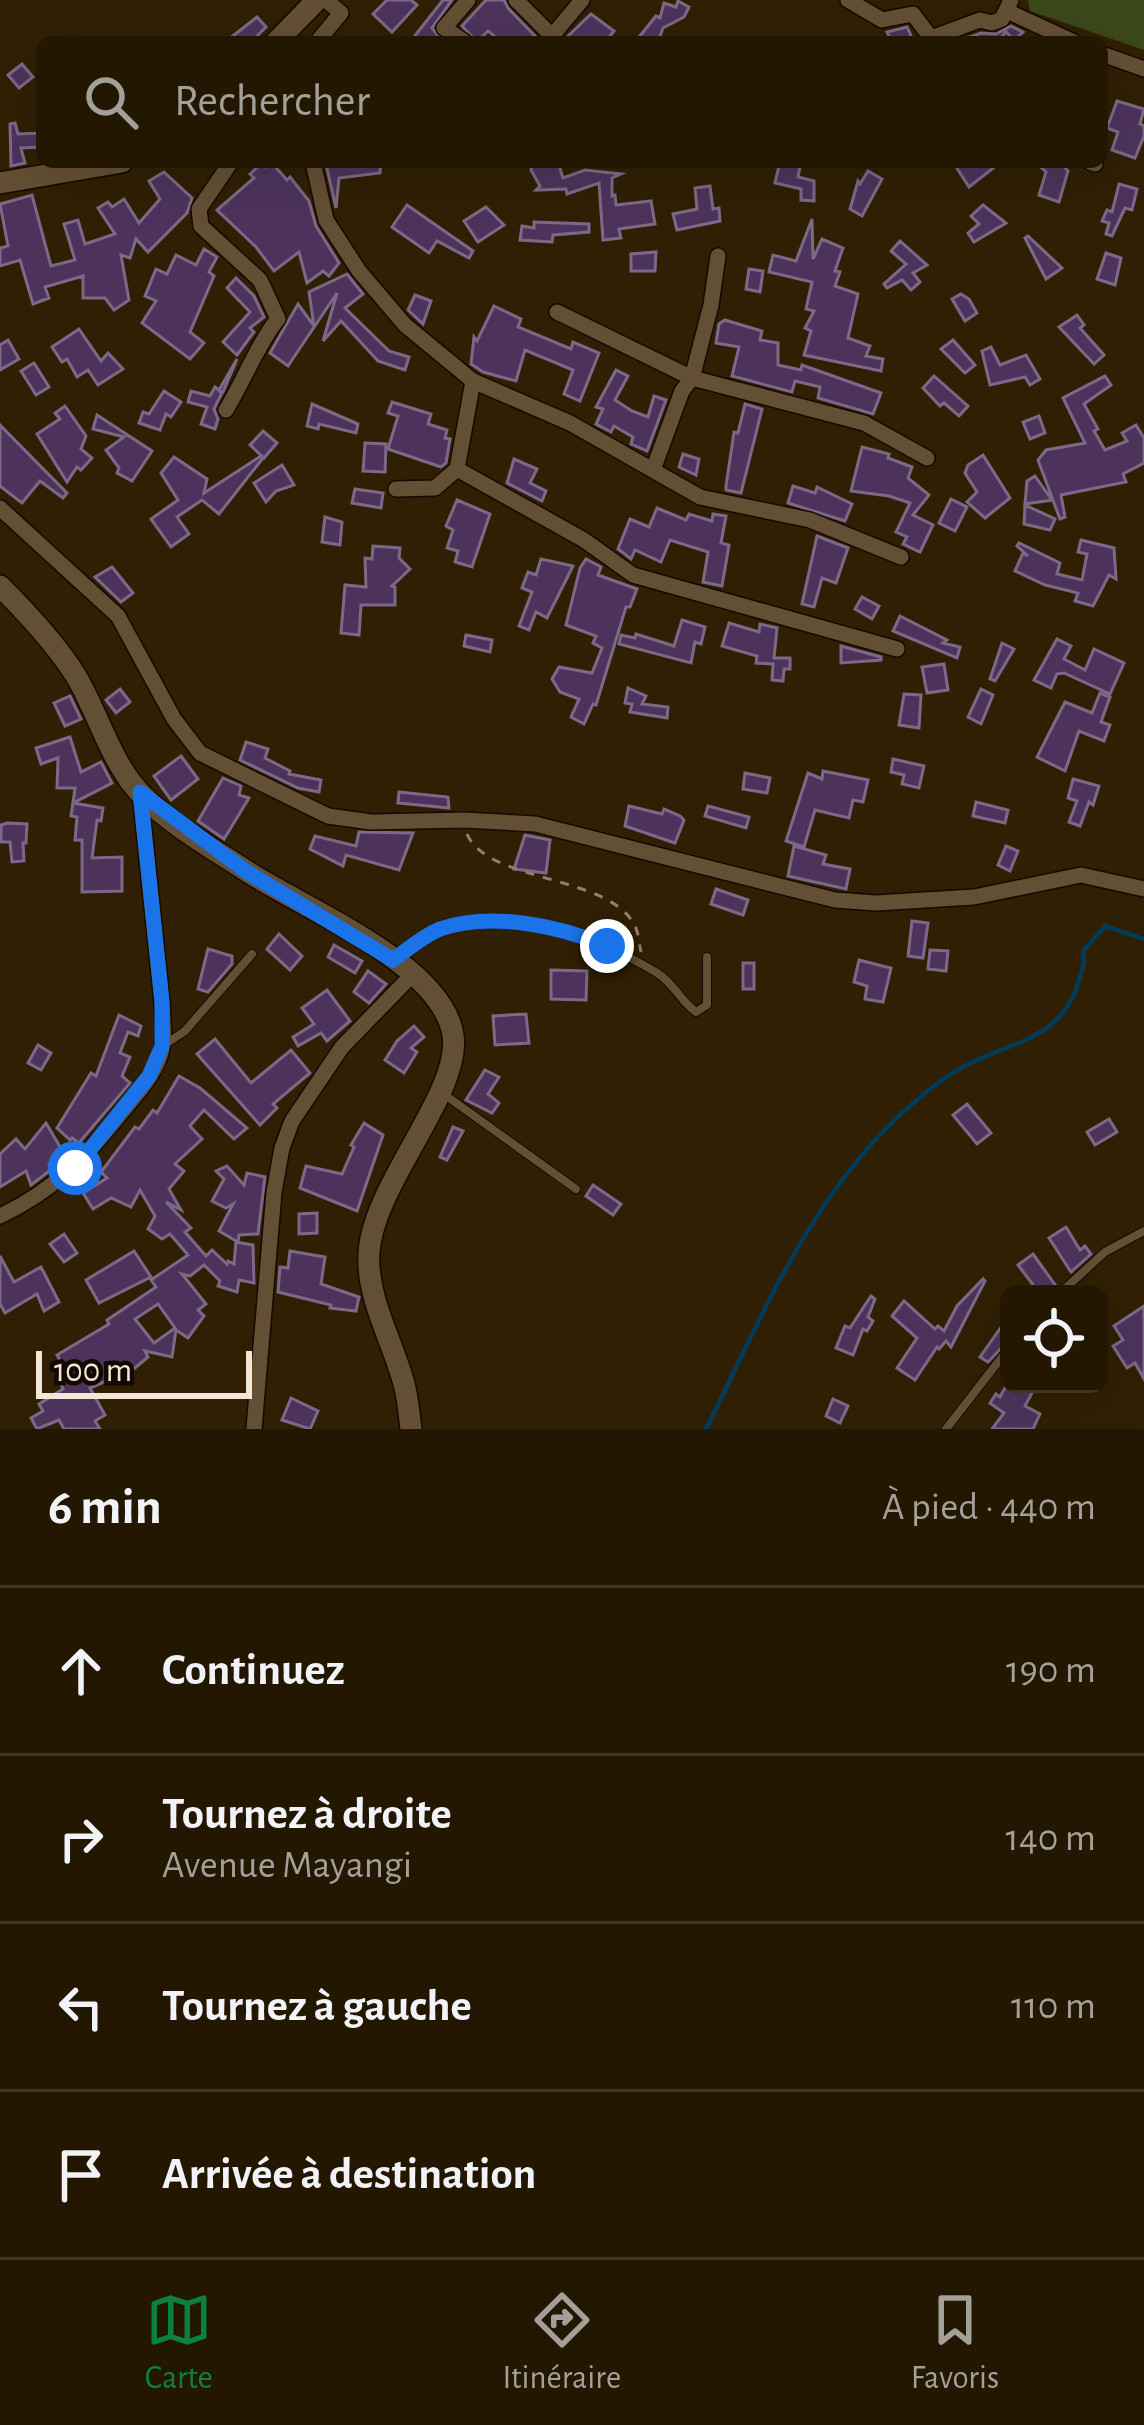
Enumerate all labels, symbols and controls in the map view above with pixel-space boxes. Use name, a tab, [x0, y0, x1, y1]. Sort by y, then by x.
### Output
search box	[36, 36, 1108, 168]
icon: search	[78, 69, 144, 135]
text: Rechercher	[174, 79, 370, 124]
route end	[580, 919, 634, 973]
route start	[48, 1141, 102, 1195]
map controls	[1000, 1285, 1108, 1393]
button: locate	[1000, 1285, 1108, 1393]
scale bar	[36, 1345, 252, 1398]
text: 100 m	[54, 1355, 132, 1388]
text: 6 min	[48, 1482, 162, 1533]
text: À pied · 440 m	[882, 1488, 1096, 1527]
icon: ahead	[48, 1638, 114, 1704]
text: Continuez	[162, 1648, 345, 1693]
text: 190 m	[1006, 1651, 1096, 1690]
text: Tournez à droite	[162, 1792, 452, 1837]
icon: right	[48, 1806, 114, 1872]
text: 140 m	[1006, 1819, 1096, 1858]
text: Avenue Mayangi	[162, 1846, 412, 1885]
icon: left	[48, 1974, 114, 2040]
text: Tournez à gauche	[162, 1984, 472, 2029]
text: 110 m	[1011, 1987, 1096, 2026]
icon: arrive	[48, 2142, 114, 2208]
text: Arrivée à destination	[162, 2152, 536, 2197]
tab: Carte	[145, 2287, 213, 2399]
tab: Itinéraire	[502, 2287, 621, 2399]
tab: Favoris	[911, 2287, 999, 2399]

